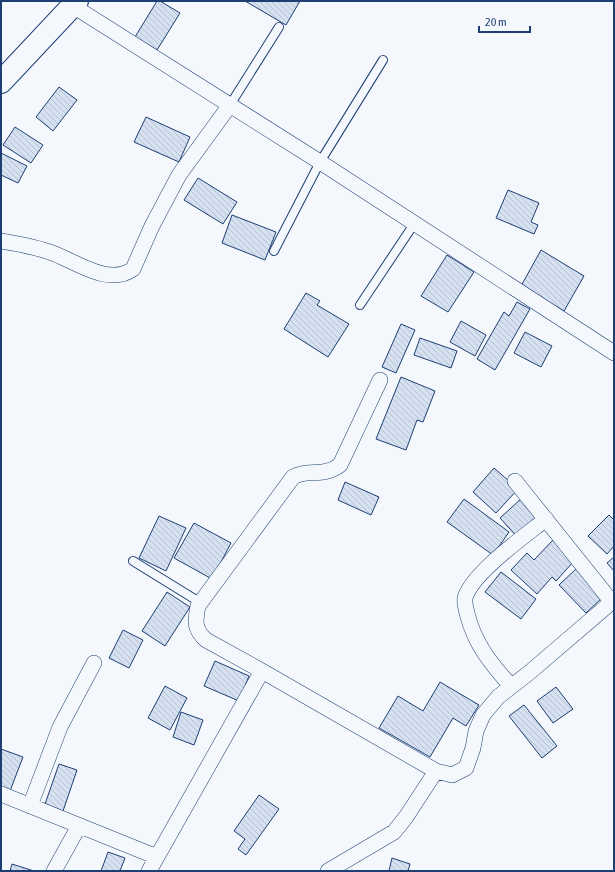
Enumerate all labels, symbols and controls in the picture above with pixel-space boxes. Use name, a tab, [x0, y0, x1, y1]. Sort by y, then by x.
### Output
scale bar	[479, 8, 530, 34]
text: 20 m	[485, 15, 507, 29]

